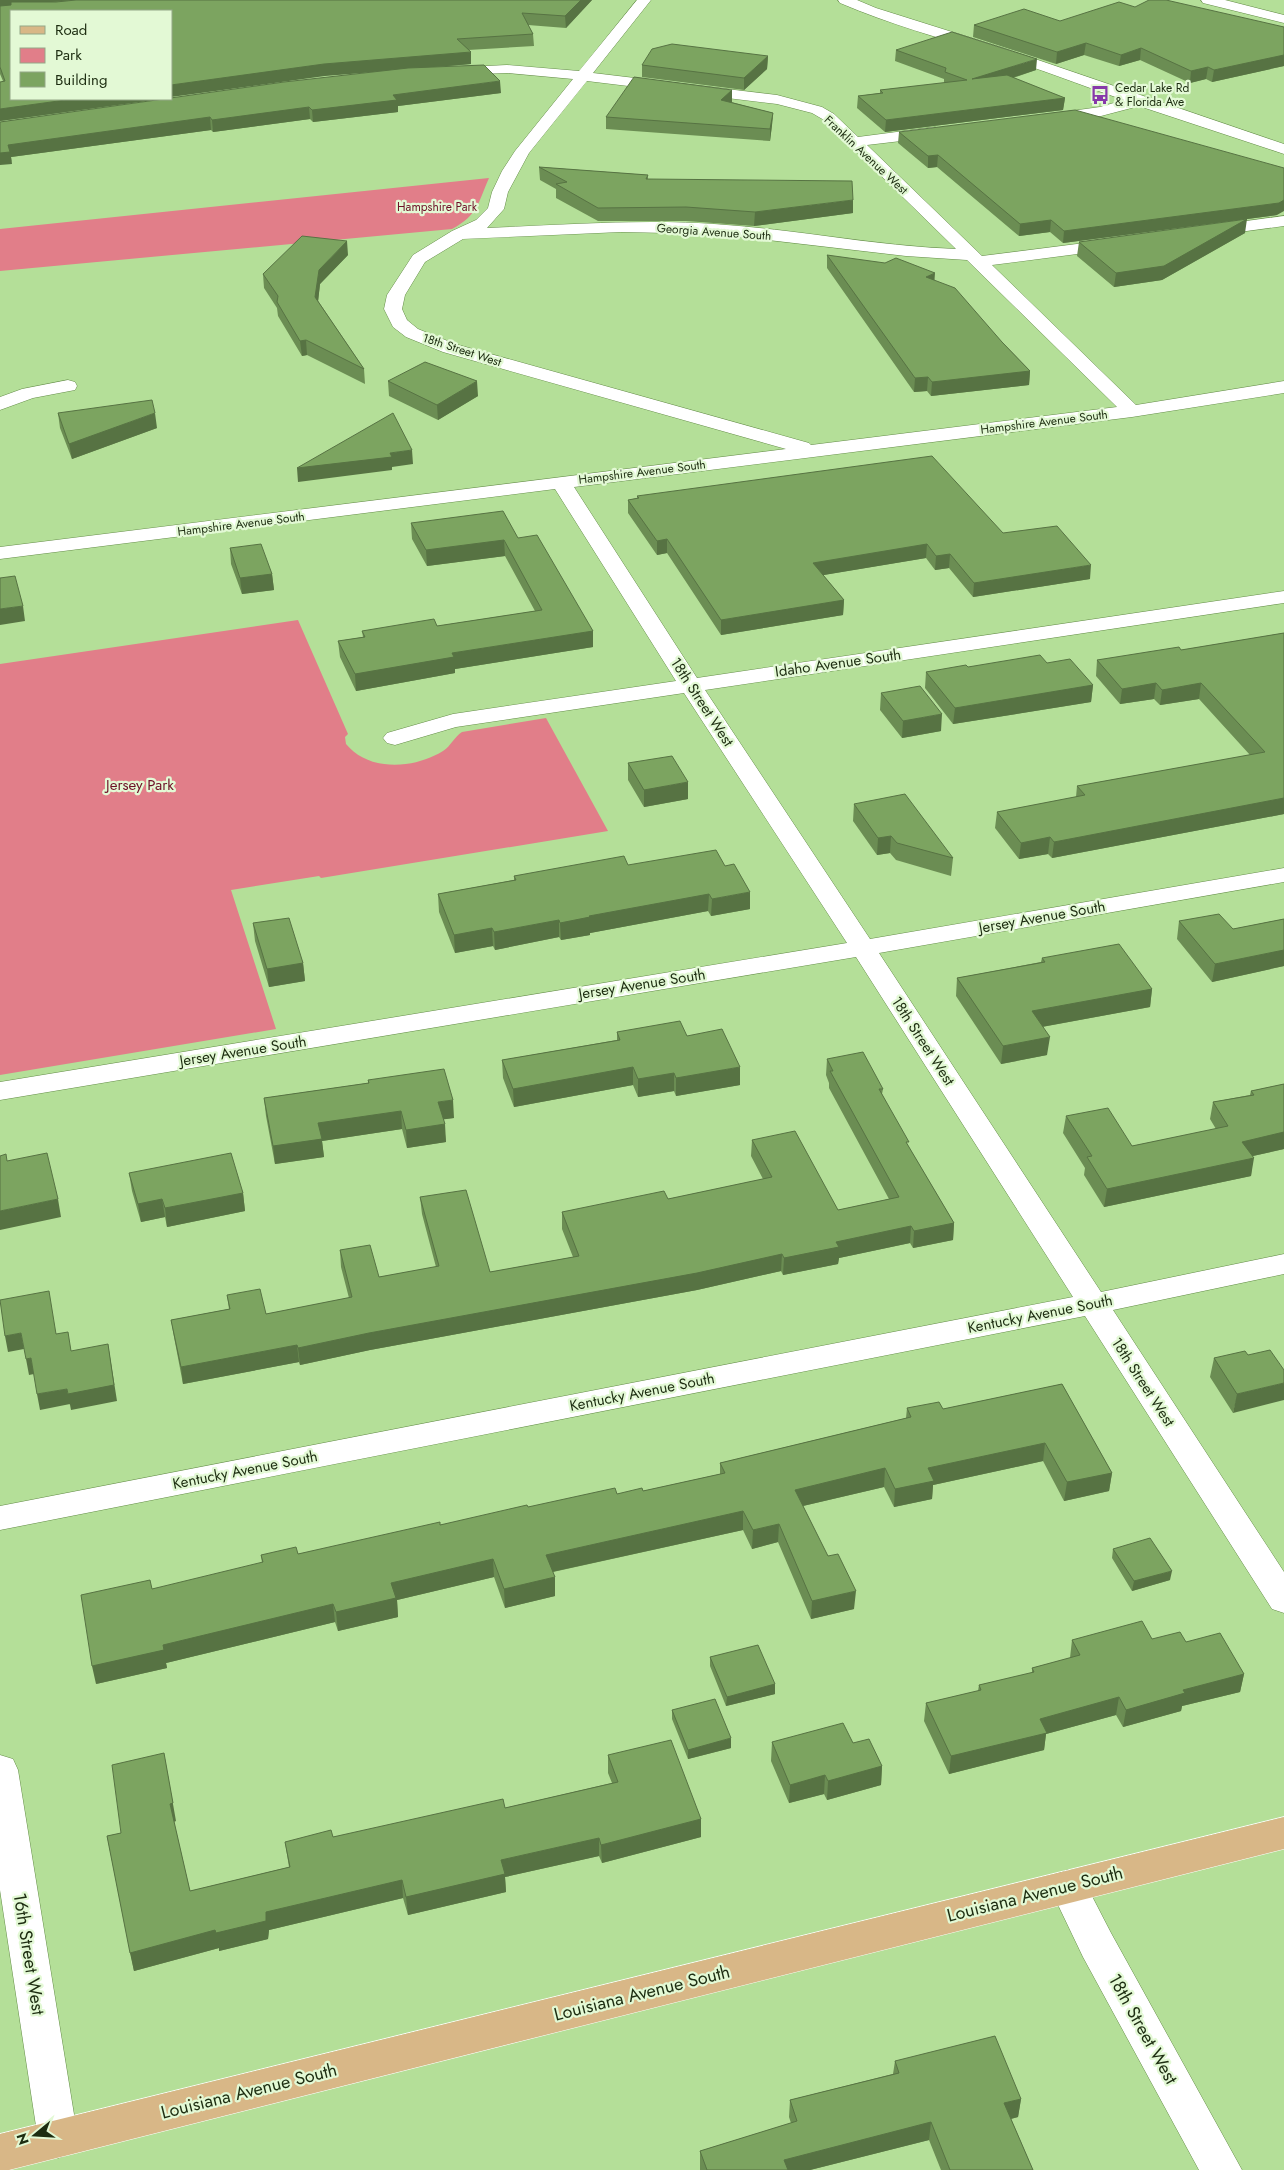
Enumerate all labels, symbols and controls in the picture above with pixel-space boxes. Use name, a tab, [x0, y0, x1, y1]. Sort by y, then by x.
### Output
legend	[10, 10, 172, 100]
text: Road	[55, 19, 87, 41]
text: Park	[55, 44, 82, 66]
text: Building	[55, 69, 107, 91]
place label: Cedar Lake Rd & Florida Ave	[1115, 79, 1189, 111]
bus stop icon: Cedar Lake Rd & Florida Ave	[1089, 84, 1111, 106]
street label: Franklin Avenue West	[820, 111, 912, 199]
park label: Hampshire Park	[397, 198, 478, 216]
street label: Georgia Avenue South	[656, 219, 772, 245]
street label: 18th Street West	[420, 329, 504, 371]
street label: Hampshire Avenue South	[979, 405, 1109, 439]
street label: Hampshire Avenue South	[577, 455, 707, 489]
street label: Hampshire Avenue South	[176, 507, 306, 541]
street label: Idaho Avenue South	[774, 643, 902, 683]
street label: 18th Street West	[665, 653, 739, 751]
park label: Jersey Park	[104, 774, 174, 796]
street label: Jersey Avenue South	[975, 895, 1107, 939]
street label: Jersey Avenue South	[575, 963, 707, 1005]
street label: 18th Street West	[886, 992, 960, 1090]
street label: Jersey Avenue South	[176, 1030, 308, 1072]
street label: Kentucky Avenue South	[966, 1289, 1114, 1339]
street label: 18th Street West	[1106, 1333, 1180, 1431]
street label: Kentucky Avenue South	[568, 1367, 716, 1417]
street label: Kentucky Avenue South	[171, 1445, 319, 1495]
street label: Louisiana Avenue South	[944, 1860, 1126, 1928]
street label: 16th Street West	[7, 1891, 52, 2018]
street label: Louisiana Avenue South	[551, 1959, 733, 2027]
street label: 18th Street West	[1102, 1969, 1184, 2090]
street label: Louisiana Avenue South	[158, 2057, 340, 2125]
north arrow	[10, 2110, 60, 2160]
text: N	[11, 2131, 34, 2147]

